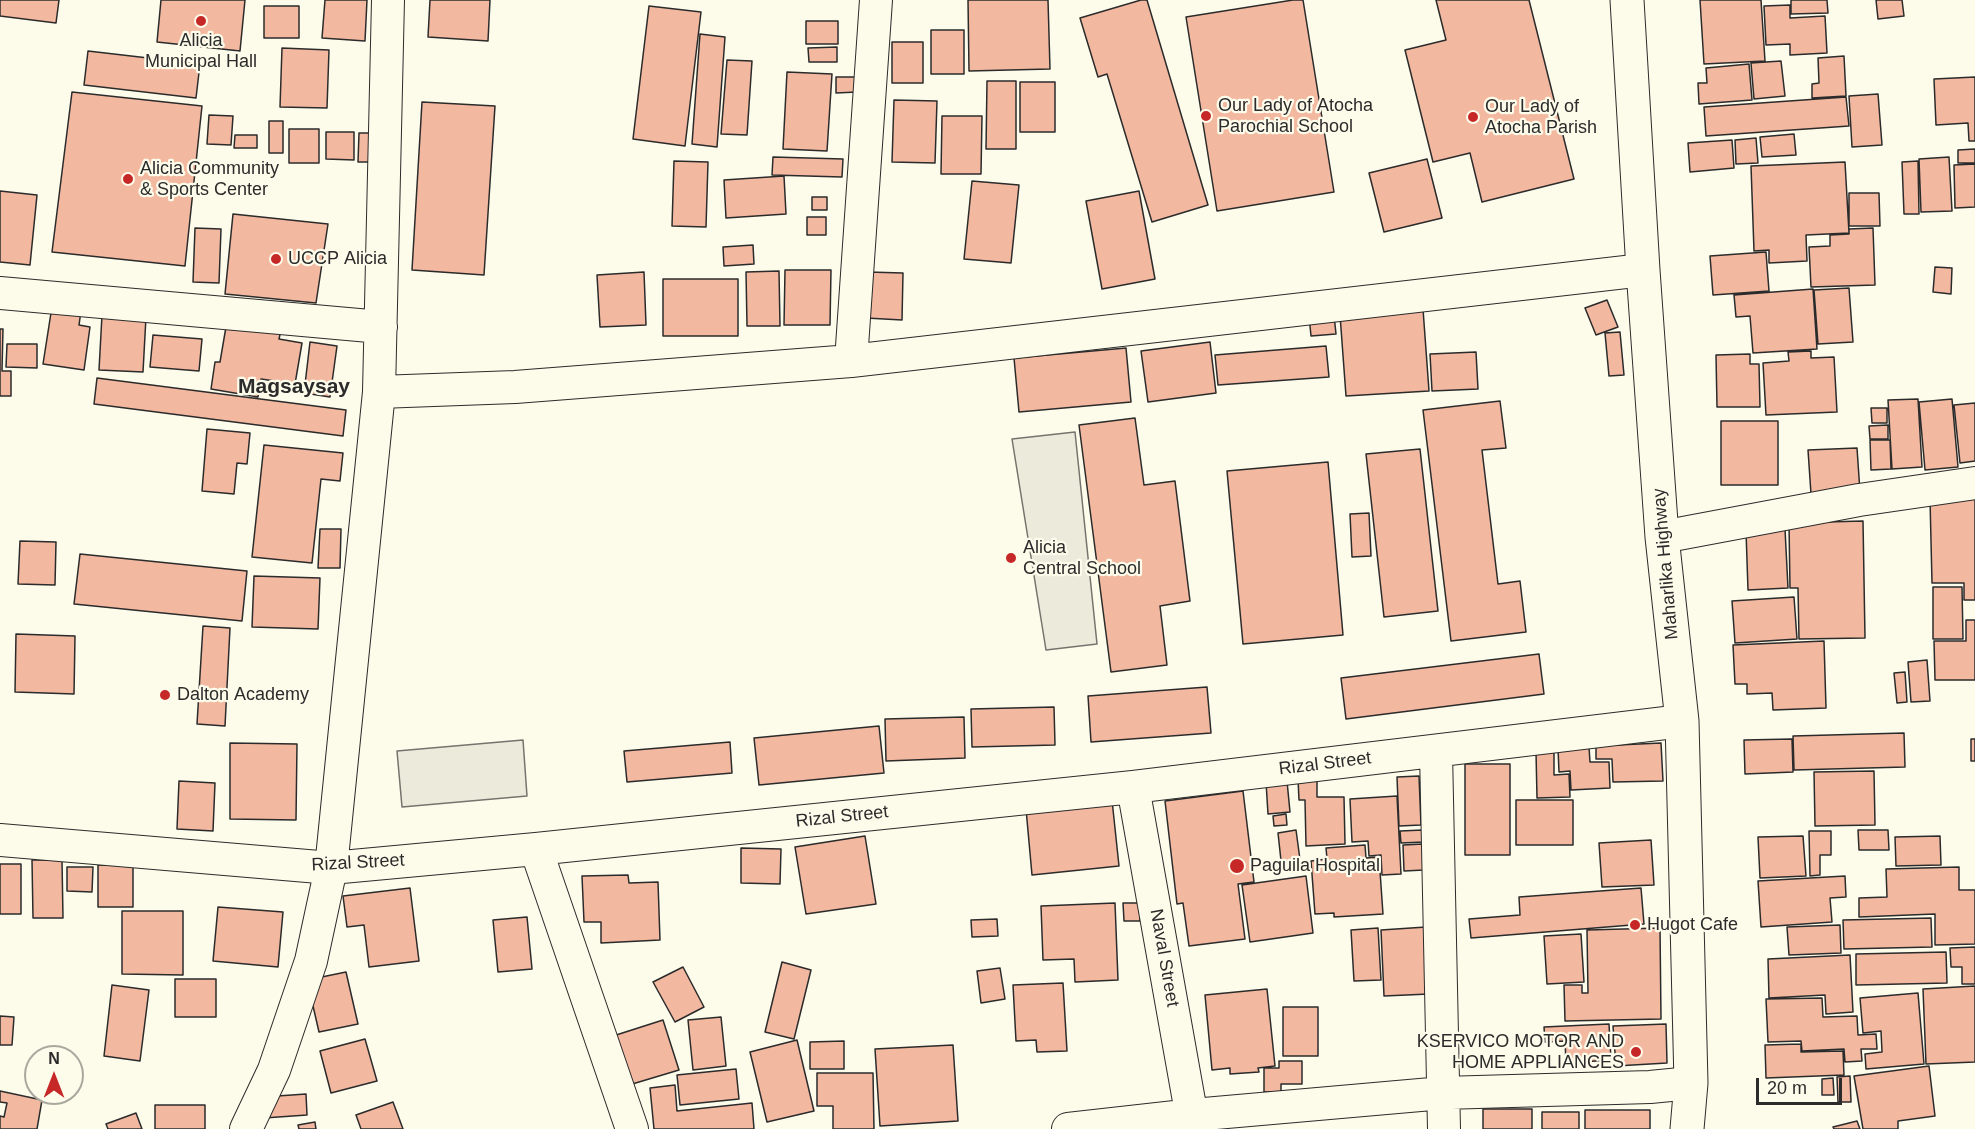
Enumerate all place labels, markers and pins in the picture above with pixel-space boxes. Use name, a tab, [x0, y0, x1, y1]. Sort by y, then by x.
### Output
marker: Alicia Municipal Hall	[194, 14, 208, 28]
place label: Alicia Municipal Hall	[145, 30, 257, 72]
place label: Our Lady of Atocha Parochial School	[1218, 95, 1373, 138]
place label: Our Lady of Atocha Parish	[1485, 96, 1597, 138]
marker: Our Lady of Atocha Parochial School	[1199, 109, 1213, 123]
marker: Our Lady of Atocha Parish	[1466, 110, 1480, 124]
place label: Alicia Community & Sports Center	[140, 158, 279, 201]
marker: Alicia Community & Sports Center	[121, 172, 135, 186]
place label: UCCP Alicia	[288, 248, 387, 270]
marker: UCCP Alicia	[269, 252, 283, 266]
place label: Alicia Central School	[1023, 537, 1141, 580]
marker: Alicia Central School	[1004, 551, 1018, 565]
place label: Dalton Academy	[177, 684, 309, 706]
marker: Dalton Academy	[158, 688, 172, 702]
place label: Paguila Hospital	[1250, 855, 1380, 877]
marker: Paguila Hospital	[1228, 857, 1246, 875]
place label: Hugot Cafe	[1647, 914, 1738, 936]
marker: Hugot Cafe	[1628, 918, 1642, 932]
place label: KSERVICO MOTOR AND HOME APPLIANCES	[1417, 1031, 1624, 1074]
marker: KSERVICO MOTOR AND HOME APPLIANCES	[1629, 1045, 1643, 1059]

